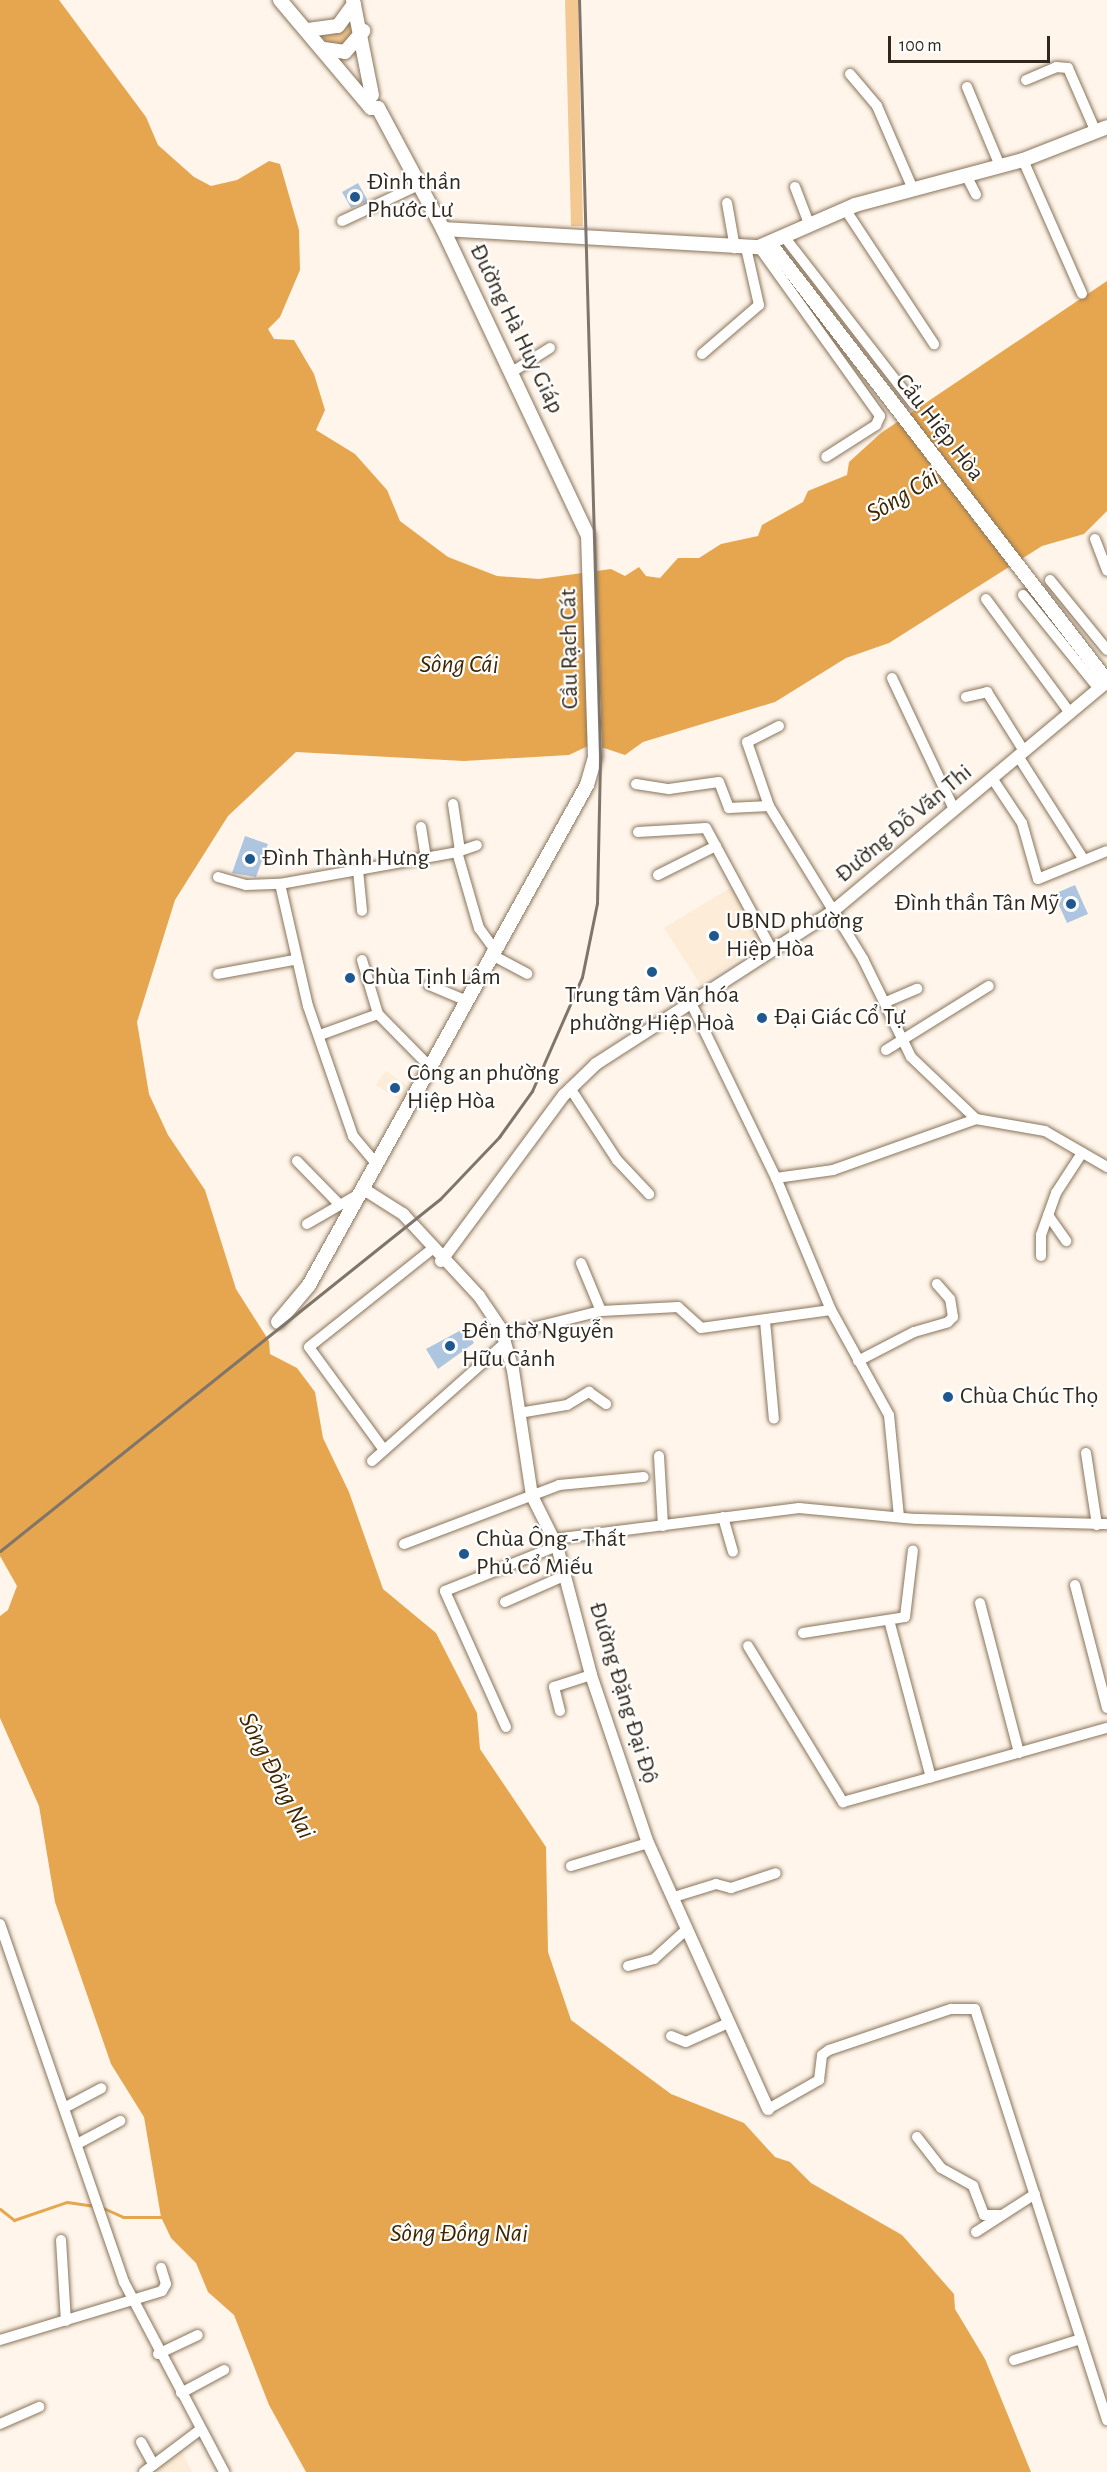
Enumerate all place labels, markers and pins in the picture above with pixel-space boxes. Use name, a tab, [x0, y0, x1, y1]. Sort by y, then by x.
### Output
place label: Đình thần Phước Lư	[367, 169, 461, 225]
marker: Đình thần Phước Lư	[348, 190, 362, 204]
place label: Đình Thành Hưng	[262, 845, 429, 873]
marker: Đình Thành Hưng	[243, 852, 257, 866]
place label: Đình thần Tân Mỹ	[894, 890, 1059, 918]
marker: Đình thần Tân Mỹ	[1064, 897, 1078, 911]
place label: UBND phường Hiệp Hòa	[726, 908, 863, 964]
marker: UBND phường Hiệp Hòa	[707, 929, 721, 943]
place label: Chùa Tịnh Lâm	[362, 964, 501, 992]
marker: Trung tâm Văn hóa phường Hiệp Hoà	[645, 965, 659, 979]
marker: Chùa Tịnh Lâm	[343, 971, 357, 985]
place label: Trung tâm Văn hóa phường Hiệp Hoà	[565, 982, 739, 1038]
place label: Đại Giác Cổ Tự	[774, 1004, 906, 1032]
marker: Đại Giác Cổ Tự	[755, 1011, 769, 1025]
place label: Công an phường Hiệp Hòa	[407, 1060, 559, 1116]
marker: Công an phường Hiệp Hòa	[388, 1081, 402, 1095]
place label: Đền thờ Nguyễn Hữu Cảnh	[462, 1318, 614, 1374]
marker: Đền thờ Nguyễn Hữu Cảnh	[443, 1339, 457, 1353]
place label: Chùa Chúc Thọ	[960, 1383, 1098, 1411]
marker: Chùa Chúc Thọ	[941, 1390, 955, 1404]
place label: Chùa Ông - Thất Phủ Cổ Miếu	[476, 1526, 626, 1582]
marker: Chùa Ông - Thất Phủ Cổ Miếu	[457, 1547, 471, 1561]

